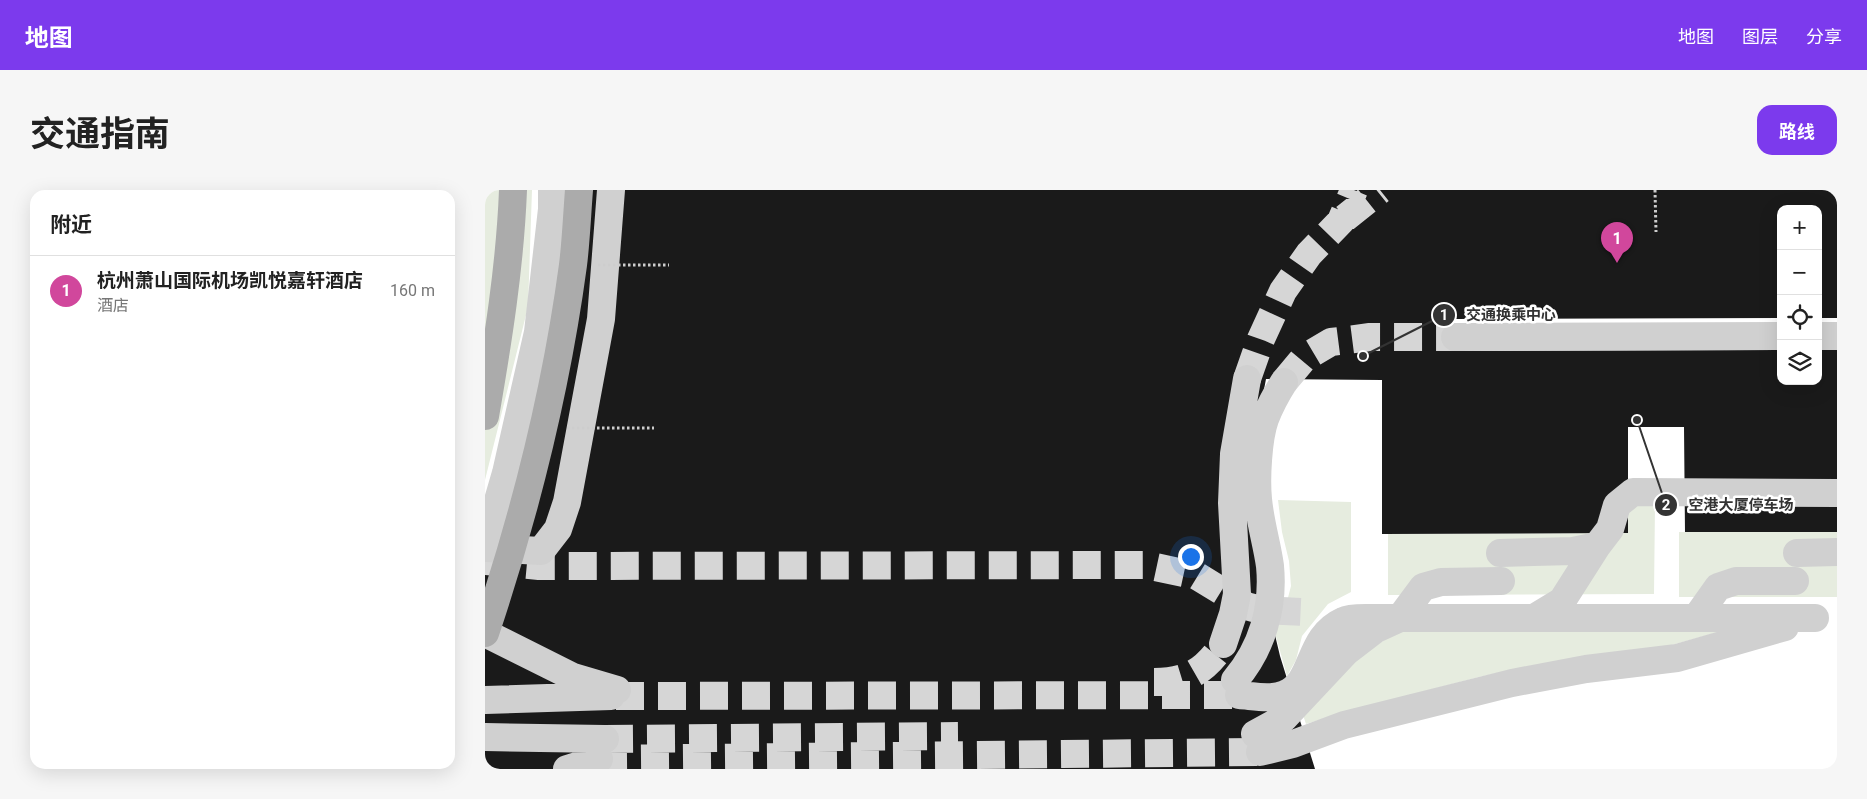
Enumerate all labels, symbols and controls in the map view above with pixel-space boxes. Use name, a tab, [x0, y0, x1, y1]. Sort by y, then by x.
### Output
text: 地图	[25, 24, 73, 52]
text: 地图	[1678, 26, 1714, 47]
text: 图层	[1742, 26, 1778, 47]
text: 分享	[1806, 26, 1842, 47]
button: 路线	[1757, 105, 1837, 155]
text: 交通指南	[30, 114, 170, 155]
map controls	[1777, 205, 1822, 385]
button: +	[1777, 205, 1822, 250]
text: 附近	[50, 213, 92, 237]
pin: 1	[1601, 222, 1633, 263]
button: −	[1777, 250, 1822, 295]
text: 杭州萧山国际机场凯悦嘉轩酒店	[97, 269, 363, 292]
text: 1	[61, 281, 71, 300]
text: 160 m	[390, 281, 435, 300]
button: locate	[1777, 295, 1822, 340]
text: 酒店	[97, 296, 129, 315]
callout: 交通换乘中心	[1431, 300, 1566, 330]
text: 1	[1440, 306, 1448, 324]
text: 交通换乘中心	[1466, 306, 1556, 324]
button: layers	[1777, 340, 1822, 385]
callout: 空港大厦停车场	[1654, 490, 1804, 520]
text: 2	[1662, 496, 1671, 514]
text: 空港大厦停车场	[1688, 496, 1794, 514]
your location	[1178, 544, 1204, 570]

